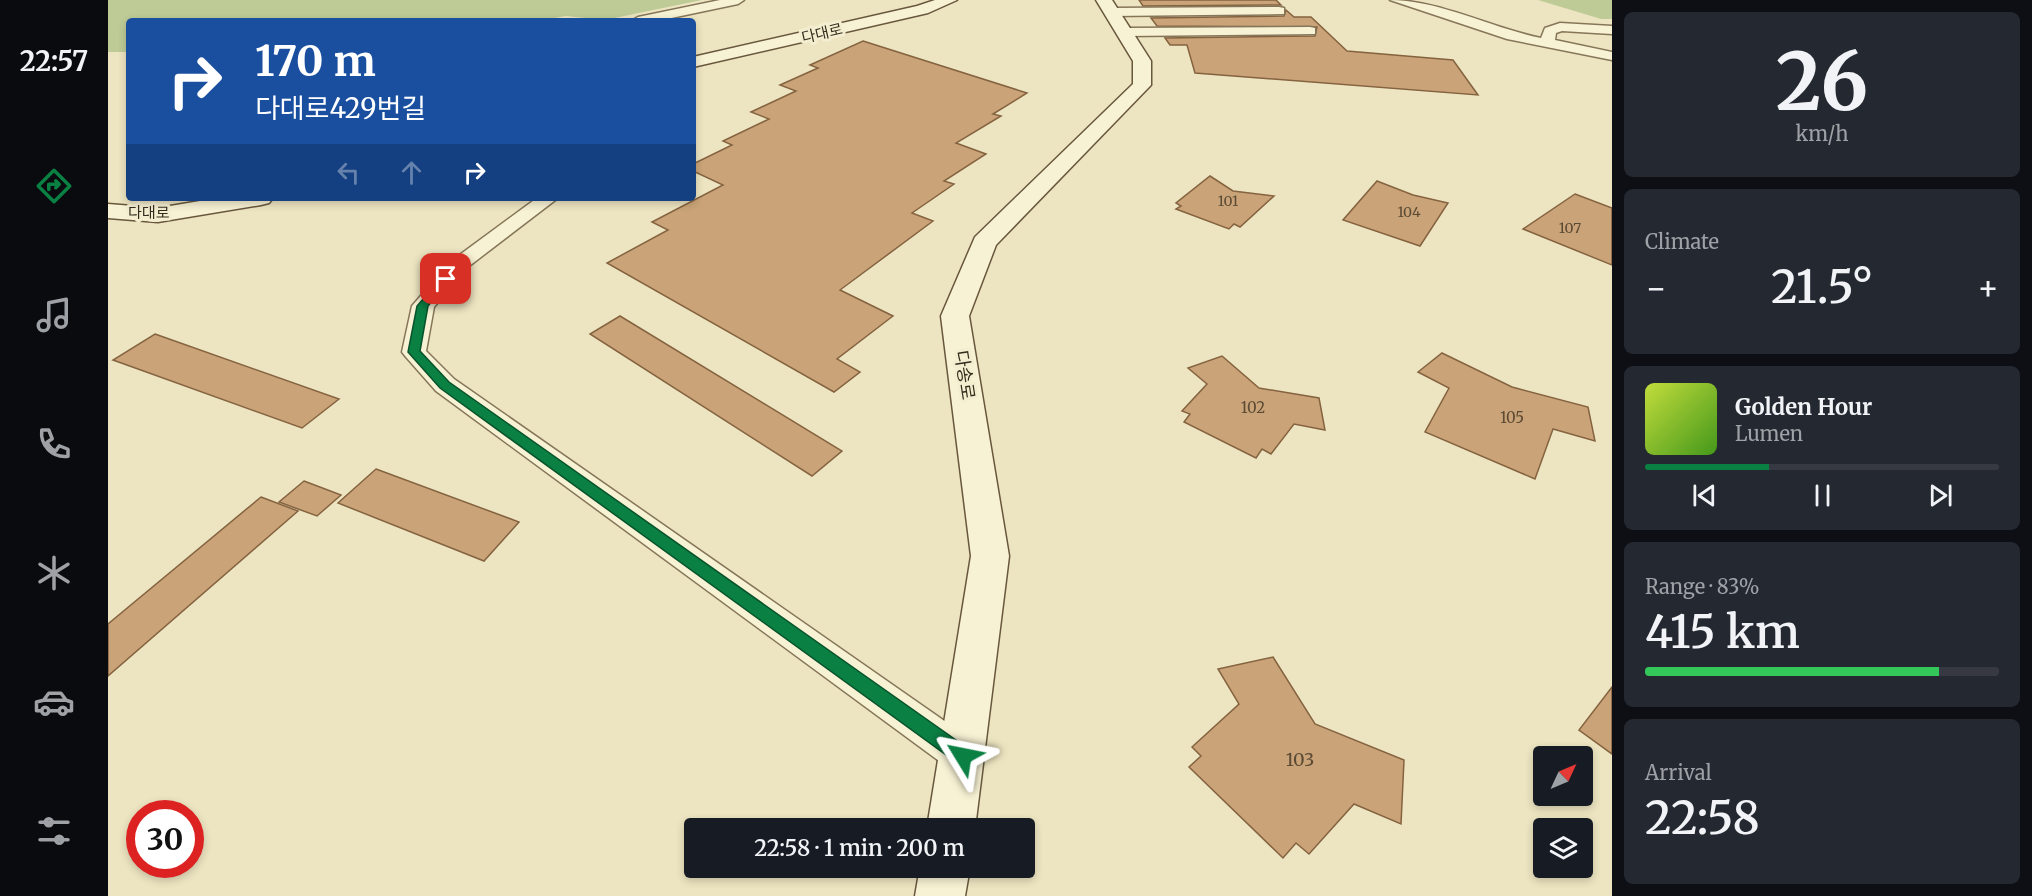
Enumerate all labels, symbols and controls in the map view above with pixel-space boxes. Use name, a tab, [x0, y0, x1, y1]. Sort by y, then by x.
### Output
street label: 다대로	[800, 19, 844, 47]
text: 26	[1776, 33, 1868, 131]
text: 170 m	[255, 35, 376, 87]
icon: right	[156, 42, 234, 120]
text: 22:57	[20, 44, 88, 78]
text: 다대로429번길	[255, 91, 426, 125]
text: km/h	[1796, 121, 1848, 146]
icon: left	[332, 156, 365, 189]
icon: ahead	[395, 156, 428, 189]
icon: right	[458, 156, 491, 189]
icon: directions	[33, 165, 75, 207]
house number: 101	[1218, 192, 1238, 210]
street label: 다대로	[128, 203, 170, 222]
house number: 104	[1397, 203, 1421, 221]
house number: 107	[1559, 219, 1581, 237]
text: Climate	[1645, 229, 1719, 254]
pin	[420, 253, 471, 304]
text: 21.5°	[1771, 259, 1873, 315]
icon: arrive	[429, 262, 462, 295]
text: −	[1645, 268, 1667, 309]
text: +	[1977, 268, 1999, 309]
icon: music	[33, 294, 75, 336]
street label: 다송로	[950, 349, 980, 401]
text: Golden Hour	[1735, 393, 1872, 421]
house number: 102	[1241, 398, 1265, 417]
house number: 105	[1500, 408, 1524, 427]
text: Lumen	[1735, 421, 1803, 446]
icon: phone	[33, 423, 75, 465]
icon: previous	[1688, 479, 1721, 512]
icon: pause	[1806, 479, 1839, 512]
icon: next	[1924, 479, 1957, 512]
icon: climate	[33, 552, 75, 594]
text: Range · 83%	[1645, 574, 1759, 599]
text: 415 km	[1645, 604, 1800, 660]
icon: car	[33, 681, 75, 723]
position arrow	[931, 724, 995, 788]
north arrow	[1533, 746, 1593, 806]
map controls	[1533, 746, 1593, 878]
house number: 103	[1286, 748, 1314, 771]
text: Arrival	[1645, 760, 1712, 785]
text: 22:58	[1645, 790, 1760, 846]
speed limit sign: 30	[126, 800, 204, 878]
icon: filters	[33, 810, 75, 852]
button: layers	[1533, 818, 1593, 878]
text: 22:58 · 1 min · 200 m	[754, 834, 965, 862]

